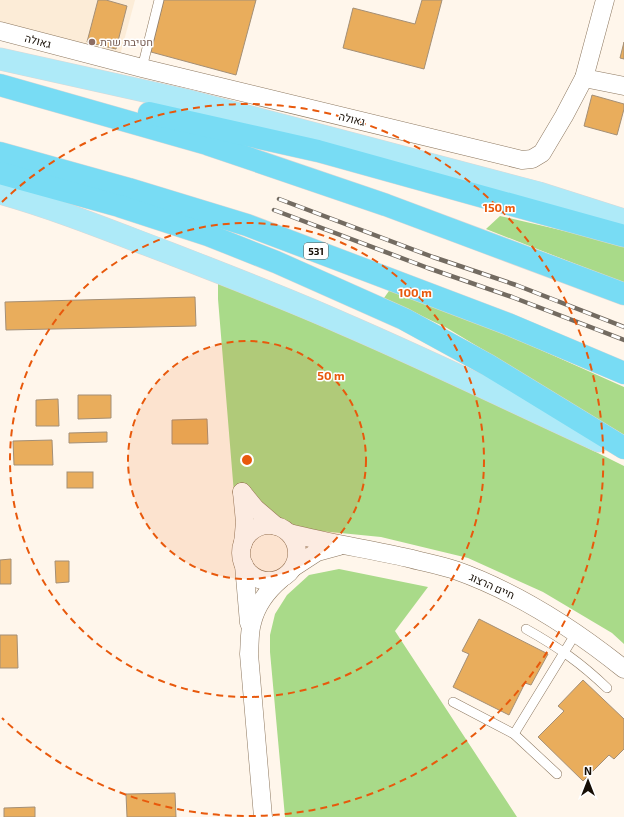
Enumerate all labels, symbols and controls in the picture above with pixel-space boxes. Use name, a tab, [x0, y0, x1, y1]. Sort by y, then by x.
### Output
street label: גאולה	[24, 31, 53, 50]
place label: חטיבת שרת	[100, 35, 153, 48]
marker: חטיבת שרת	[87, 37, 97, 47]
street label: גאולה	[338, 109, 367, 128]
text: 150 m	[483, 200, 515, 214]
road number: 531	[304, 243, 328, 259]
text: 100 m	[398, 285, 432, 299]
text: 50 m	[317, 368, 345, 382]
centre of rings	[240, 453, 254, 467]
street label: חיים הרצוג	[468, 570, 517, 601]
north arrow	[568, 761, 608, 801]
text: N	[584, 764, 592, 777]

